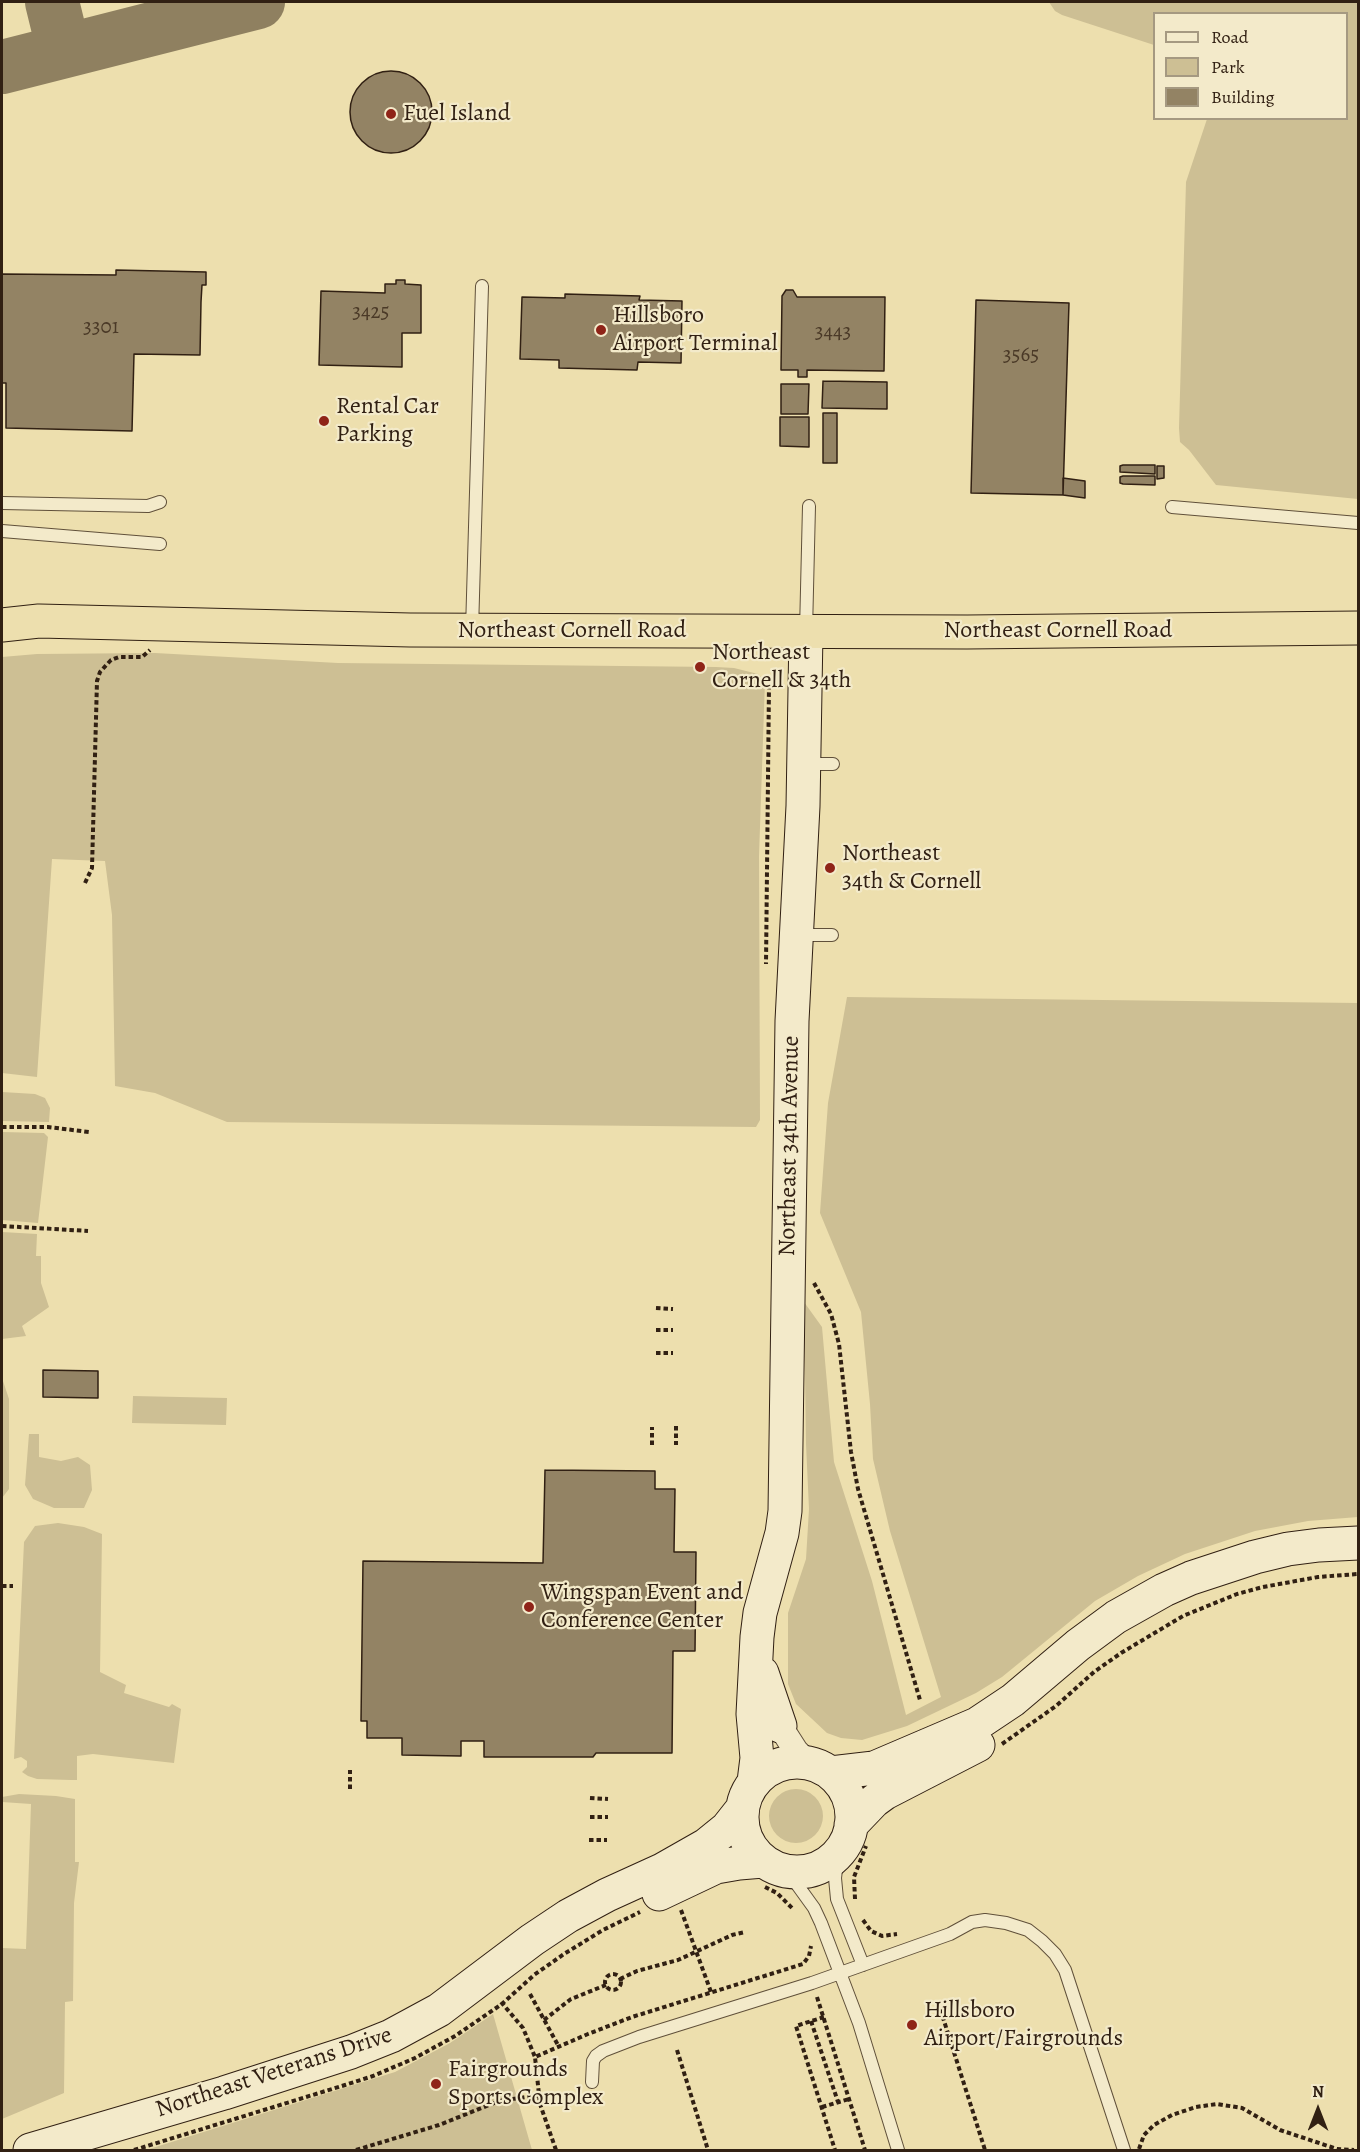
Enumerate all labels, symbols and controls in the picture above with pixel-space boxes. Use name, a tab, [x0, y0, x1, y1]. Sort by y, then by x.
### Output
legend	[1153, 12, 1348, 120]
text: Road	[1211, 25, 1248, 49]
text: Park	[1211, 55, 1245, 79]
text: Building	[1211, 85, 1275, 109]
place label: Fuel Island	[403, 100, 511, 128]
marker: Fuel Island	[384, 107, 398, 121]
house number: 3425	[352, 300, 390, 326]
place label: Hillsboro Airport Terminal	[613, 302, 778, 358]
house number: 3301	[83, 315, 119, 341]
house number: 3443	[815, 320, 851, 346]
marker: Hillsboro Airport Terminal	[594, 323, 608, 337]
house number: 3565	[1003, 343, 1039, 369]
place label: Rental Car Parking	[336, 393, 439, 449]
marker: Rental Car Parking	[317, 414, 331, 428]
street label: Northeast Cornell Road	[458, 617, 686, 645]
street label: Northeast Cornell Road	[944, 617, 1172, 645]
place label: Northeast Cornell & 34th	[712, 639, 851, 695]
marker: Northeast Cornell & 34th	[693, 660, 707, 674]
place label: Northeast 34th & Cornell	[842, 840, 981, 896]
marker: Northeast 34th & Cornell	[823, 861, 837, 875]
street label: Northeast 34th Avenue	[774, 1035, 806, 1257]
place label: Wingspan Event and Conference Center	[541, 1579, 743, 1635]
marker: Wingspan Event and Conference Center	[522, 1600, 536, 1614]
place label: Hillsboro Airport/Fairgrounds	[924, 1997, 1123, 2053]
marker: Hillsboro Airport/Fairgrounds	[905, 2018, 919, 2032]
street label: Northeast Veterans Drive	[152, 2021, 396, 2125]
place label: Fairgrounds Sports Complex	[448, 2056, 604, 2112]
marker: Fairgrounds Sports Complex	[429, 2077, 443, 2091]
north arrow	[1288, 2080, 1348, 2140]
text: N	[1312, 2081, 1324, 2103]

